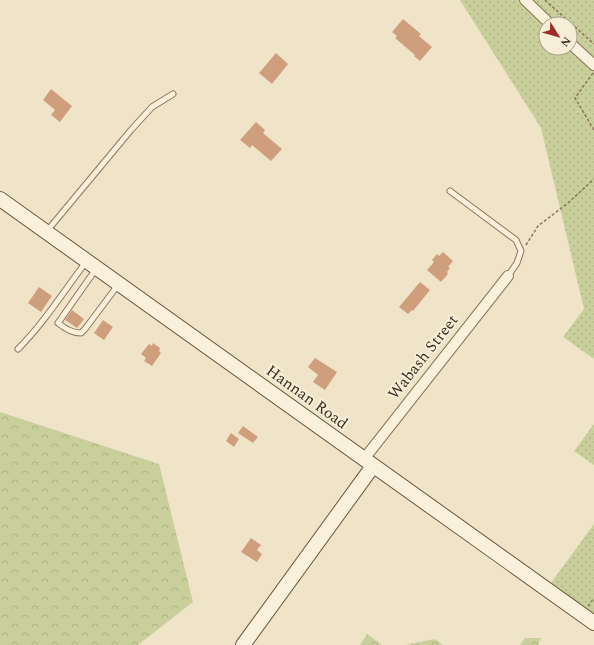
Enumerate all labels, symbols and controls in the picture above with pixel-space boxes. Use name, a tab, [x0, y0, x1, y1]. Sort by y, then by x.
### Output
north arrow	[538, 16, 578, 56]
text: N	[556, 33, 575, 50]
street label: Wabash Street	[382, 309, 464, 405]
street label: Hannan Road	[261, 359, 353, 435]

